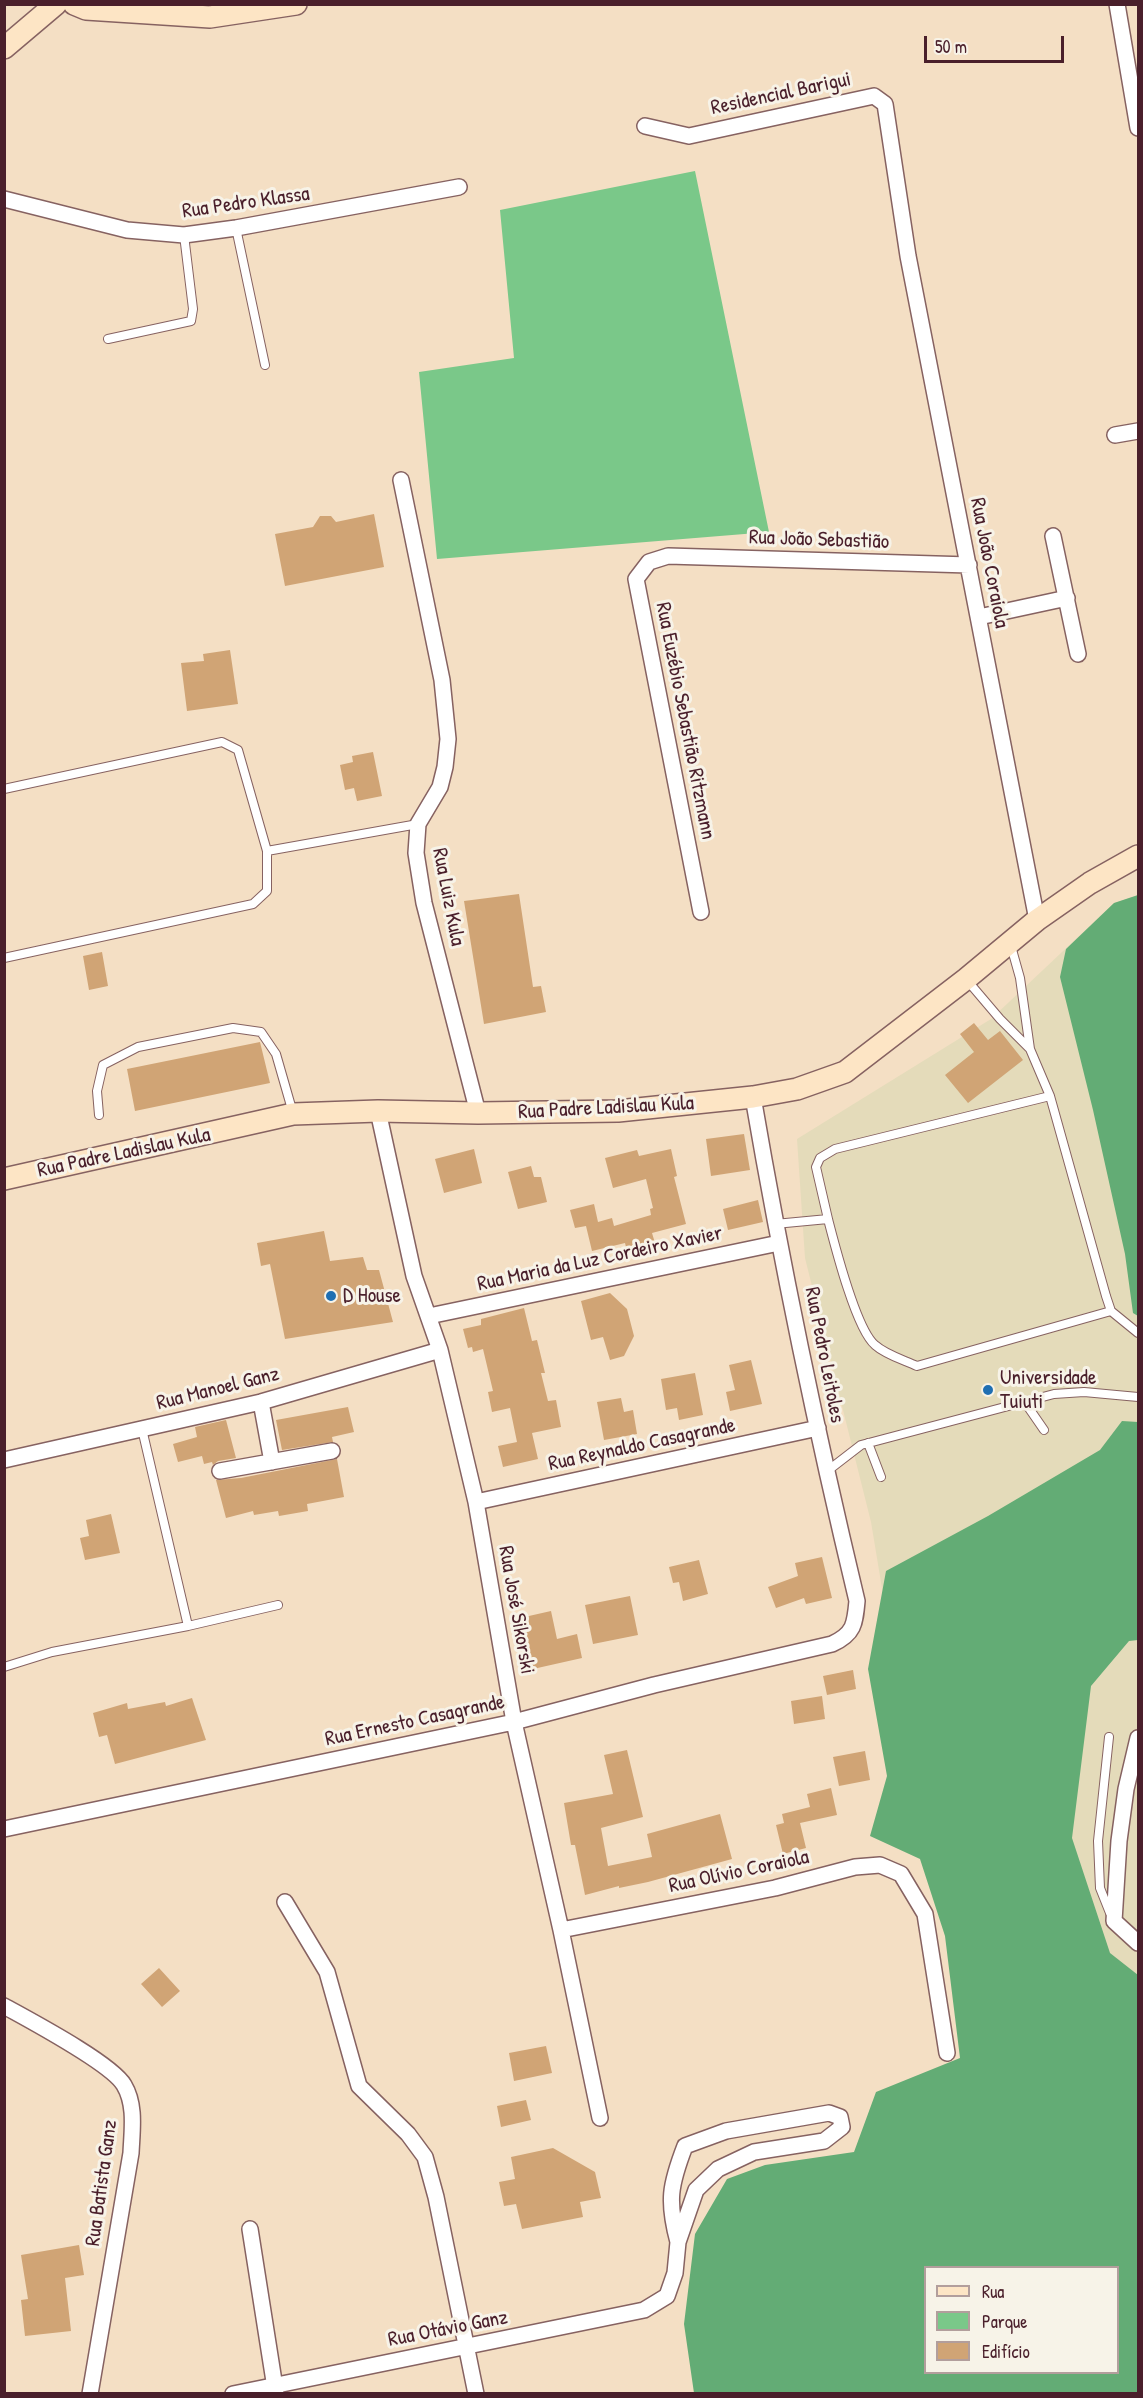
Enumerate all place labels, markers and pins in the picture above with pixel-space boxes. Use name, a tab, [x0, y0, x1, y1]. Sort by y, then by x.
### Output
place label: D House	[343, 1283, 401, 1309]
marker: D House	[324, 1289, 338, 1303]
place label: Universidade Tuiuti	[1000, 1365, 1096, 1415]
marker: Universidade Tuiuti	[981, 1383, 995, 1397]

